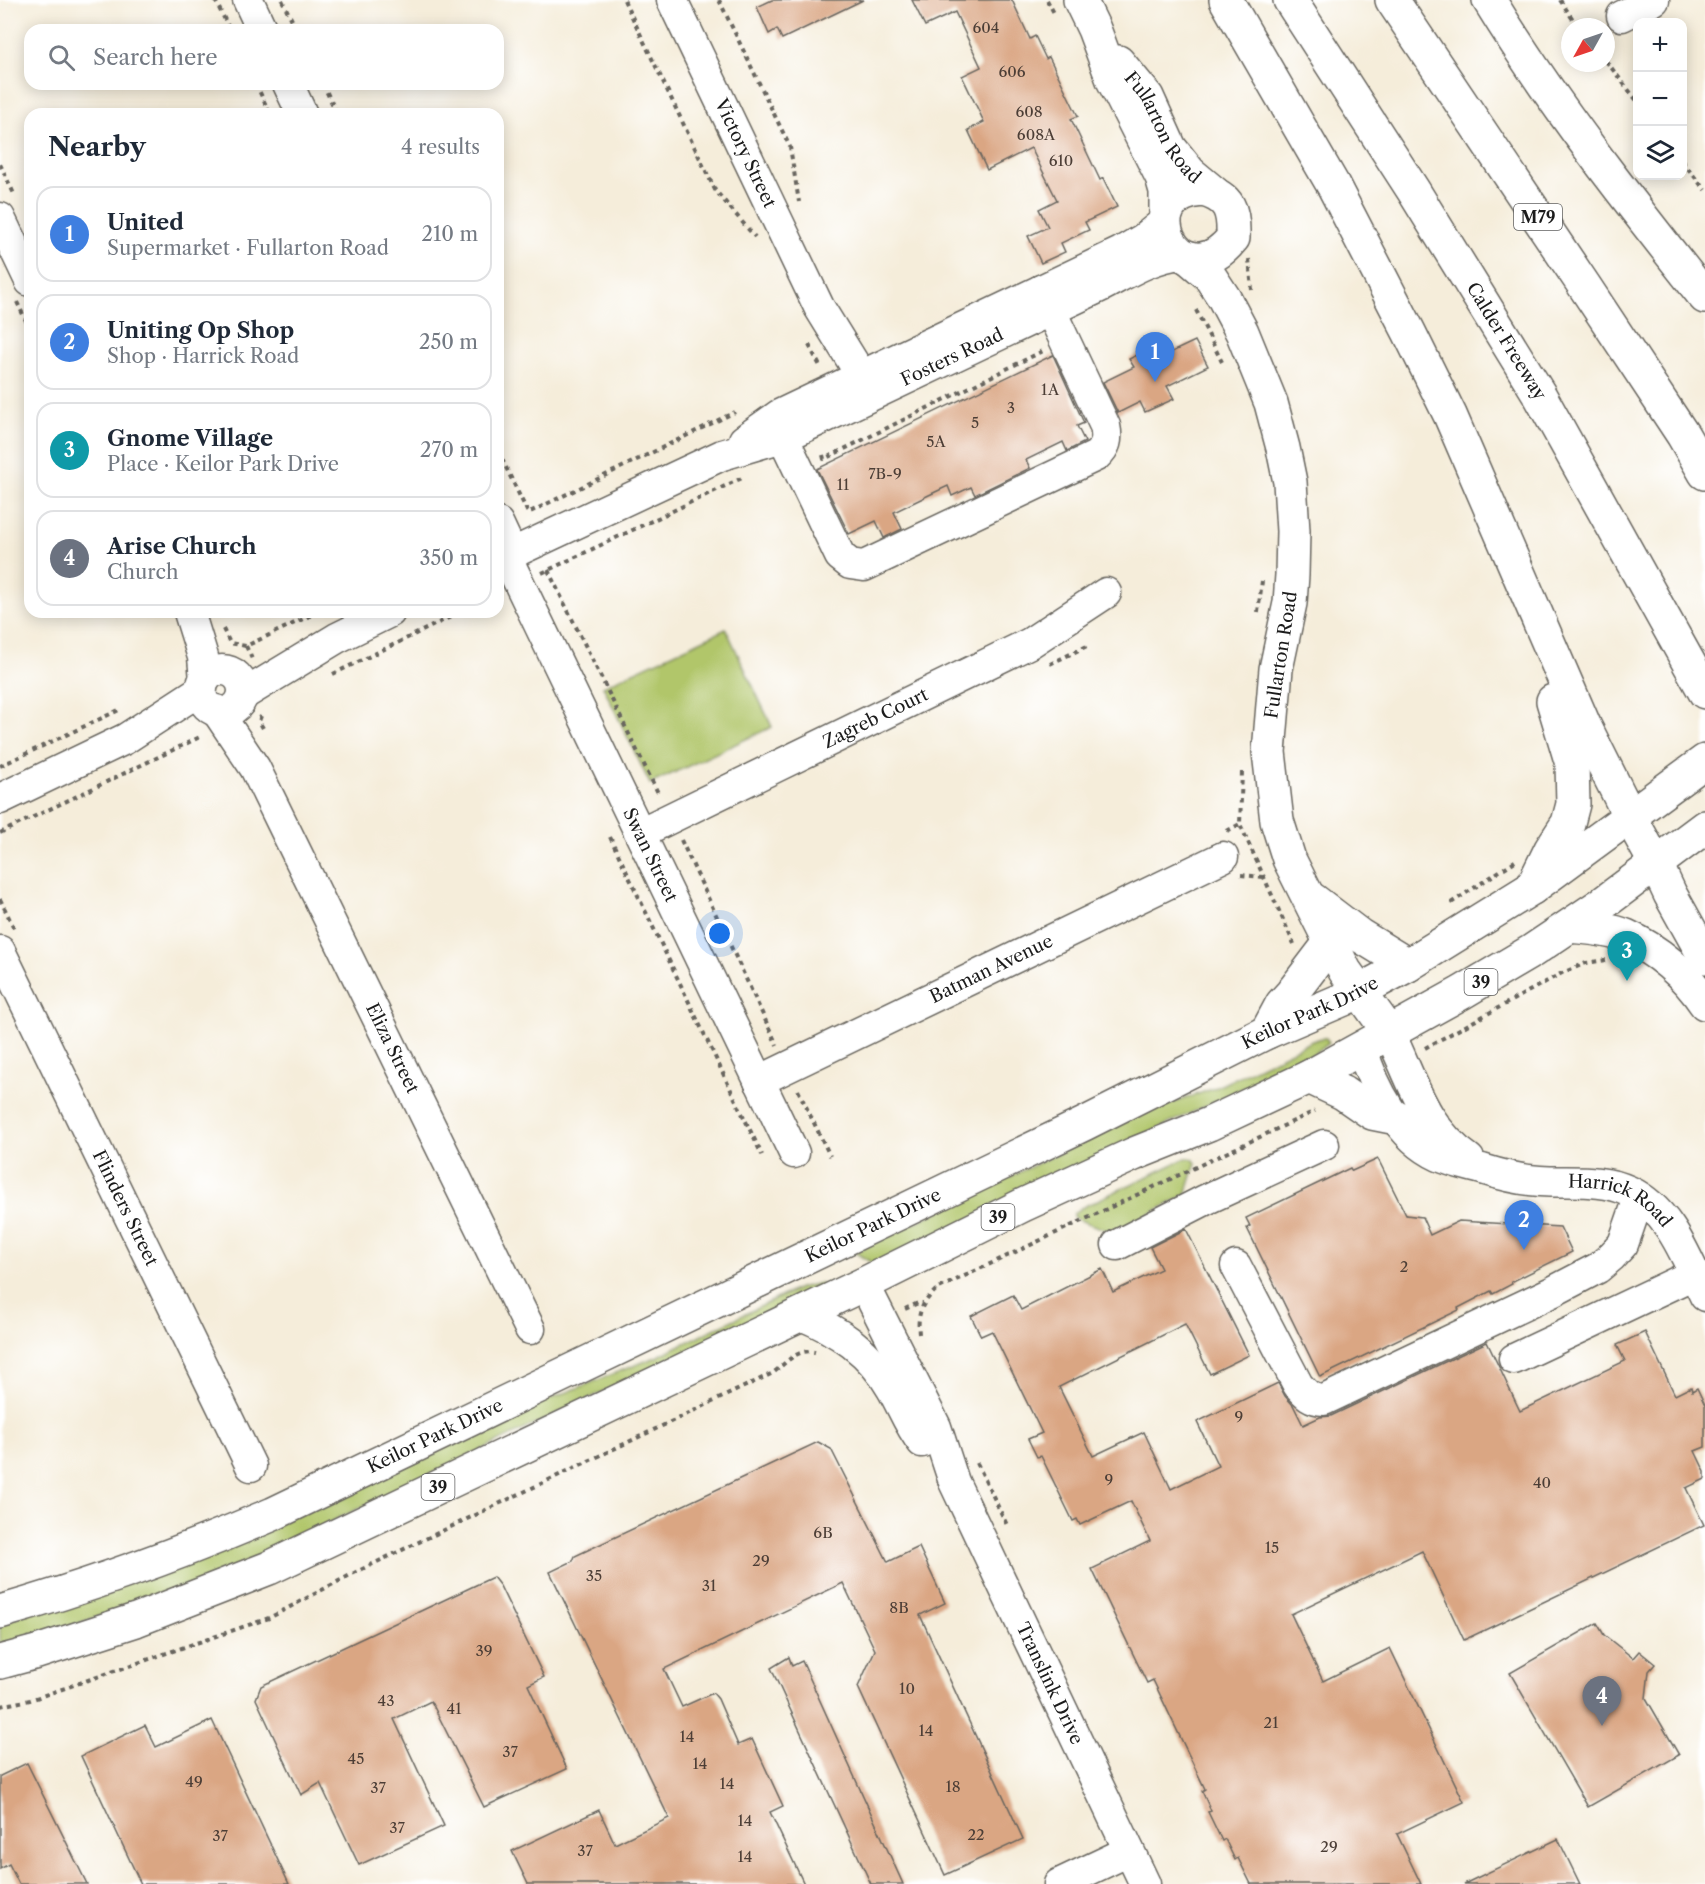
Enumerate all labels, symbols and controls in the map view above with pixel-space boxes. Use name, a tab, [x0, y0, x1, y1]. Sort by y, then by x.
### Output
house number: 604	[973, 18, 999, 37]
north arrow	[1561, 18, 1615, 72]
map controls	[1633, 18, 1687, 180]
button: +	[1633, 18, 1687, 72]
search box	[24, 24, 504, 90]
icon: search	[45, 41, 78, 74]
text: Search here	[93, 44, 218, 71]
house number: 606	[998, 62, 1026, 81]
street label: Fullarton Road	[1120, 67, 1205, 188]
button: −	[1633, 72, 1687, 126]
street label: Victory Street	[710, 94, 781, 212]
house number: 608	[1015, 102, 1043, 121]
house number: 608A	[1017, 125, 1056, 144]
button: layers	[1633, 126, 1687, 180]
text: Nearby	[48, 131, 146, 163]
text: 4 results	[401, 135, 480, 159]
house number: 610	[1049, 151, 1073, 170]
road number: M79	[1514, 204, 1562, 230]
text: United	[107, 209, 184, 236]
text: 1	[65, 222, 74, 246]
text: 210 m	[421, 222, 478, 246]
text: Supermarket · Fullarton Road	[107, 236, 389, 260]
street label: Calder Freeway	[1462, 278, 1552, 405]
text: Uniting Op Shop	[107, 317, 294, 344]
street label: Fosters Road	[897, 323, 1007, 391]
text: 2	[64, 330, 75, 354]
text: 250 m	[419, 330, 478, 354]
pin: 1	[1136, 332, 1174, 382]
text: Shop · Harrick Road	[107, 344, 299, 368]
house number: 1A	[1041, 380, 1060, 399]
house number: 3	[1007, 398, 1015, 417]
house number: 5	[971, 413, 979, 432]
text: Gnome Village	[107, 425, 273, 452]
house number: 5A	[926, 432, 947, 451]
text: 3	[64, 438, 75, 462]
text: 270 m	[420, 438, 478, 462]
text: Place · Keilor Park Drive	[107, 452, 339, 476]
house number: 7B-9	[868, 464, 902, 483]
house number: 11	[837, 475, 850, 494]
text: Arise Church	[107, 533, 256, 560]
text: 4	[64, 546, 75, 570]
text: 350 m	[420, 546, 478, 570]
text: Church	[107, 560, 178, 584]
street label: Fullarton Road	[1260, 590, 1302, 720]
street label: Zagreb Court	[819, 683, 932, 753]
street label: Swan Street	[618, 804, 683, 906]
your location	[705, 919, 734, 948]
street label: Batman Avenue	[926, 930, 1057, 1008]
pin: 3	[1608, 932, 1646, 981]
road number: 39	[1464, 969, 1498, 995]
street label: Keilor Park Drive	[1238, 972, 1382, 1054]
street label: Eliza Street	[361, 1000, 424, 1098]
street label: Flinders Street	[88, 1147, 163, 1270]
street label: Harrick Road	[1568, 1171, 1677, 1232]
street label: Keilor Park Drive	[802, 1183, 944, 1267]
pin: 2	[1504, 1200, 1544, 1250]
road number: 39	[982, 1204, 1014, 1230]
house number: 2	[1400, 1257, 1408, 1276]
street label: Keilor Park Drive	[364, 1394, 506, 1478]
house number: 9	[1235, 1407, 1243, 1426]
house number: 9	[1105, 1470, 1113, 1489]
house number: 40	[1533, 1473, 1551, 1492]
road number: 39	[422, 1474, 454, 1500]
house number: 6B	[813, 1523, 833, 1542]
house number: 15	[1265, 1538, 1279, 1557]
house number: 29	[752, 1551, 770, 1570]
house number: 35	[586, 1566, 602, 1585]
house number: 31	[702, 1576, 717, 1595]
house number: 8B	[889, 1598, 909, 1617]
street label: Translink Drive	[1011, 1619, 1088, 1748]
house number: 39	[475, 1641, 493, 1660]
pin: 4	[1582, 1676, 1622, 1726]
house number: 10	[899, 1679, 915, 1698]
house number: 43	[378, 1691, 394, 1710]
house number: 41	[447, 1699, 462, 1718]
house number: 21	[1264, 1713, 1279, 1732]
house number: 14	[919, 1721, 933, 1740]
house number: 14	[680, 1727, 694, 1746]
house number: 37	[502, 1742, 518, 1761]
house number: 45	[348, 1749, 364, 1768]
house number: 14	[693, 1754, 707, 1773]
house number: 49	[185, 1772, 203, 1791]
house number: 14	[720, 1774, 734, 1793]
house number: 18	[945, 1777, 961, 1796]
house number: 37	[370, 1778, 386, 1797]
house number: 14	[738, 1811, 752, 1830]
house number: 37	[389, 1818, 405, 1837]
house number: 22	[967, 1825, 985, 1844]
house number: 37	[212, 1826, 228, 1845]
house number: 29	[1320, 1837, 1338, 1856]
house number: 37	[577, 1841, 593, 1860]
house number: 14	[738, 1847, 752, 1866]

